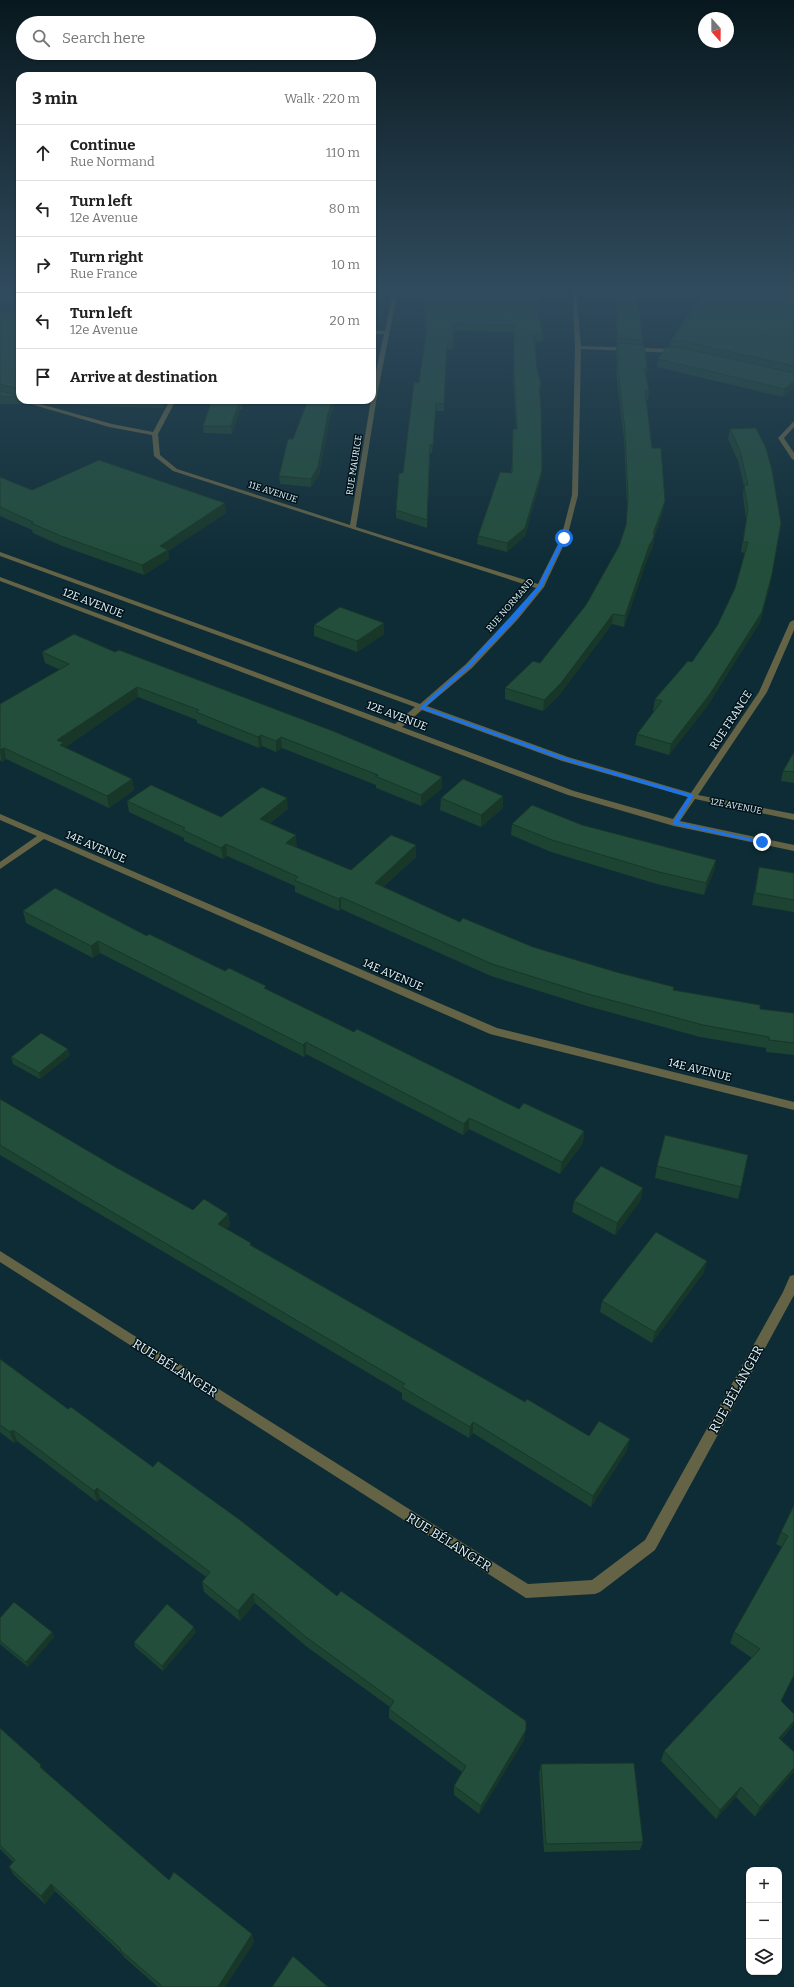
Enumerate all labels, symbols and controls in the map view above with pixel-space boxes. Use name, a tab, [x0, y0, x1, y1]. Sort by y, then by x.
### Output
north arrow	[698, 12, 734, 48]
search box	[16, 16, 376, 60]
icon: search	[30, 27, 52, 49]
text: Search here	[62, 29, 145, 47]
text: 3 min	[32, 88, 77, 109]
text: Walk · 220 m	[284, 91, 360, 106]
text: Continue	[70, 136, 136, 154]
icon: ahead	[32, 142, 54, 164]
text: 110 m	[326, 145, 360, 160]
text: Rue Normand	[70, 154, 155, 169]
text: Turn left	[70, 192, 132, 210]
icon: left	[32, 198, 54, 220]
text: 80 m	[329, 201, 360, 216]
text: 12e Avenue	[70, 210, 138, 225]
text: Turn right	[70, 248, 143, 266]
icon: right	[32, 254, 54, 276]
text: 10 m	[331, 257, 360, 272]
text: Rue France	[70, 266, 137, 281]
text: Turn left	[70, 304, 132, 322]
icon: left	[32, 310, 54, 332]
text: 20 m	[330, 313, 360, 328]
text: 12e Avenue	[70, 322, 138, 337]
icon: arrive	[32, 366, 54, 388]
text: Arrive at destination	[70, 368, 217, 386]
street label: RUE MAURICE	[344, 434, 364, 496]
street label: 11E AVENUE	[247, 479, 299, 505]
route start	[555, 529, 573, 547]
street label: RUE NORMAND	[484, 576, 536, 634]
street label: 12E AVENUE	[61, 585, 125, 621]
street label: RUE FRANCE	[707, 688, 755, 752]
street label: 12E AVENUE	[365, 698, 429, 734]
street label: 12E AVENUE	[709, 796, 763, 816]
street label: 14E AVENUE	[64, 828, 128, 866]
route end	[753, 833, 771, 851]
street label: 14E AVENUE	[361, 956, 425, 994]
street label: 14E AVENUE	[667, 1056, 733, 1084]
street label: RUE BÉLANGER	[130, 1336, 221, 1400]
street label: RUE BÉLANGER	[706, 1343, 766, 1435]
street label: RUE BÉLANGER	[404, 1510, 495, 1574]
map controls	[746, 1867, 782, 1975]
button: +	[746, 1867, 782, 1903]
button: −	[746, 1903, 782, 1939]
button: layers	[746, 1939, 782, 1975]

